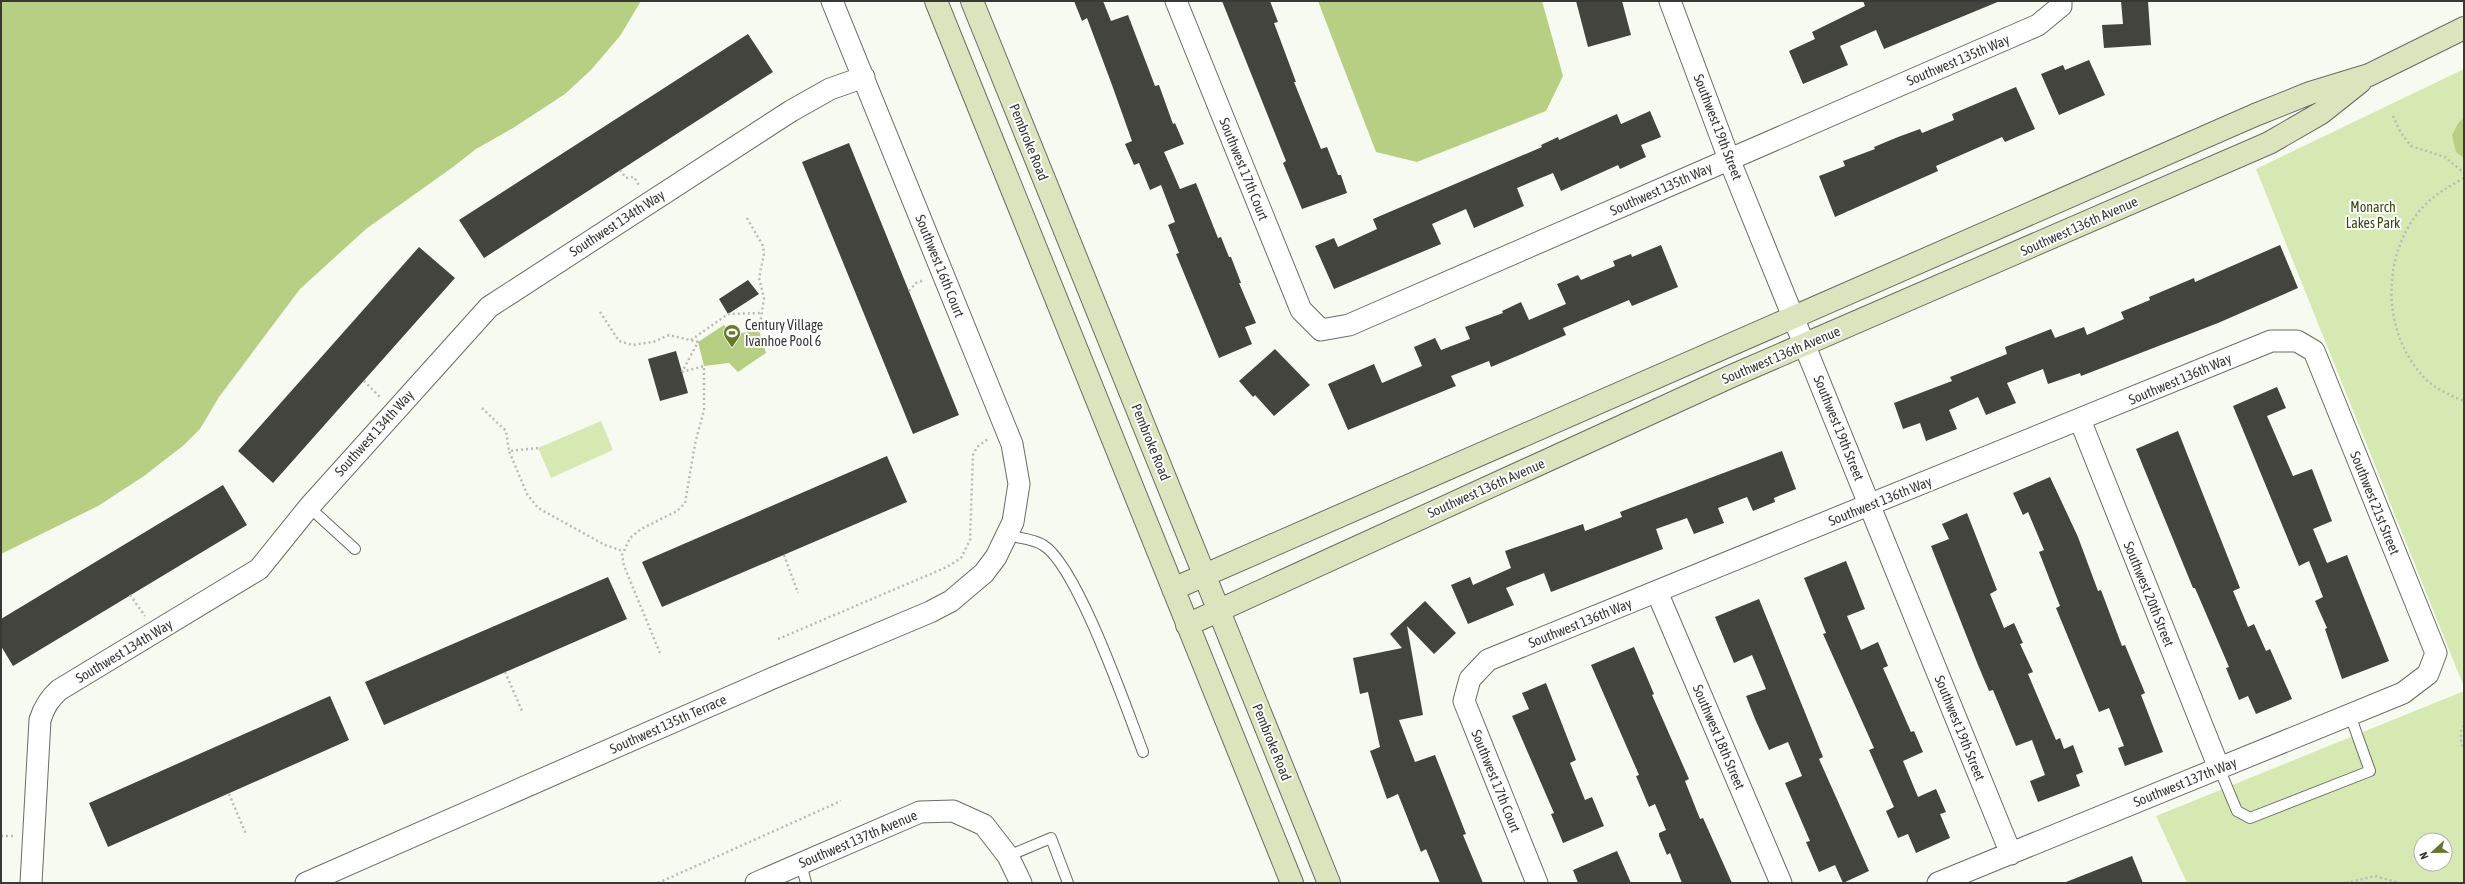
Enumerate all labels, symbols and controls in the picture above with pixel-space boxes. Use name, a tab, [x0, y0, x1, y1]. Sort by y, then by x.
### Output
street label: Southwest 135th Way	[1904, 31, 2012, 89]
street label: Southwest 19th Street	[1690, 72, 1746, 182]
street label: Pembroke Road	[1006, 101, 1052, 183]
street label: Southwest 17th Court	[1216, 115, 1272, 223]
street label: Southwest 135th Way	[1608, 159, 1715, 219]
street label: Southwest 134th Way	[567, 186, 668, 260]
street label: Southwest 136th Avenue	[2018, 193, 2140, 259]
park label: Monarch Lakes Park	[2346, 199, 2400, 231]
street label: Southwest 16th Court	[912, 212, 968, 320]
place label: Century Village Ivanhoe Pool 6	[745, 317, 823, 349]
sports icon: Century Village Ivanhoe Pool 6	[722, 323, 742, 348]
street label: Southwest 136th Avenue	[1720, 323, 1842, 387]
street label: Southwest 136th Way	[2126, 350, 2234, 408]
street label: Southwest 19th Street	[1811, 373, 1867, 483]
street label: Southwest 134th Way	[331, 387, 417, 479]
street label: Pembroke Road	[1128, 401, 1174, 483]
street label: Southwest 21st Street	[2347, 449, 2403, 557]
street label: Southwest 136th Avenue	[1425, 455, 1547, 521]
street label: Southwest 136th Way	[1826, 473, 1934, 529]
street label: Southwest 20th Street	[2121, 539, 2177, 649]
street label: Southwest 136th Way	[1526, 595, 1634, 651]
street label: Southwest 134th Way	[73, 616, 175, 686]
street label: Southwest 19th Street	[1932, 673, 1988, 783]
street label: Southwest 18th Street	[1690, 682, 1748, 792]
street label: Southwest 135th Terrace	[607, 691, 729, 757]
street label: Pembroke Road	[1249, 701, 1295, 783]
street label: Southwest 17th Court	[1468, 727, 1524, 835]
street label: Southwest 137th Way	[2131, 754, 2239, 810]
street label: Southwest 137th Avenue	[797, 807, 919, 871]
north arrow	[2413, 832, 2453, 872]
text: N	[2417, 850, 2431, 861]

